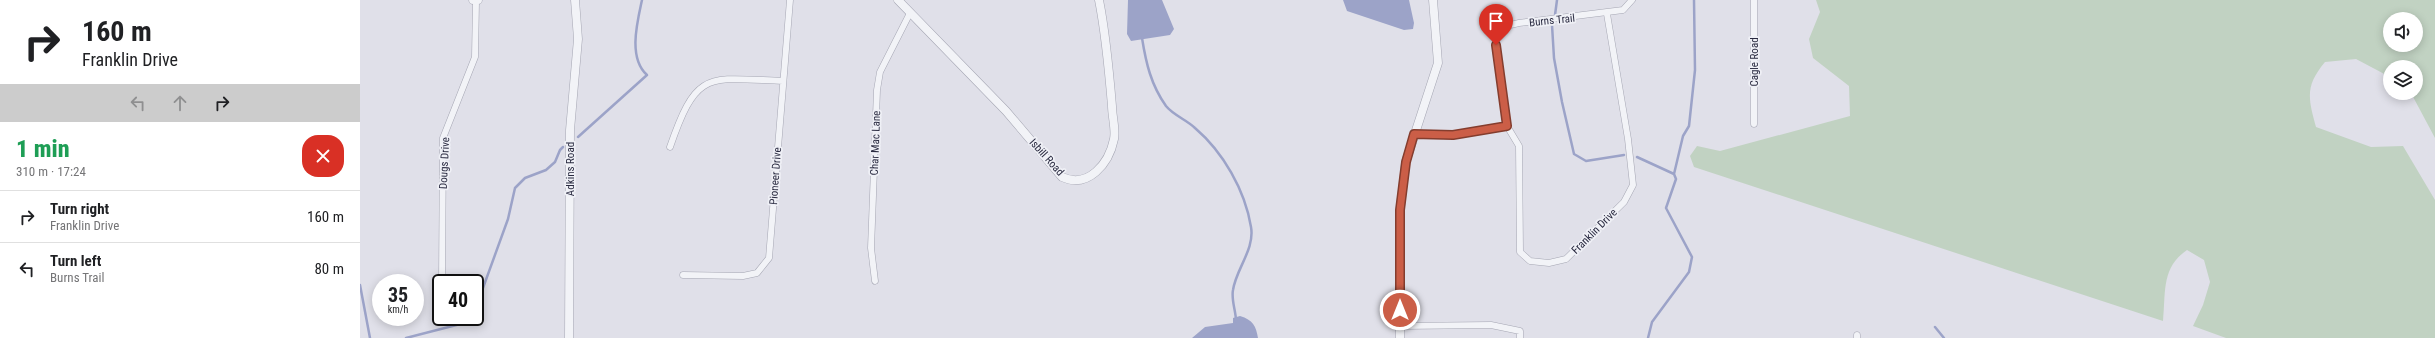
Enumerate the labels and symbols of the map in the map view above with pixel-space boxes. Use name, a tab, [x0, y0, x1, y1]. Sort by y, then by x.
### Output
pin	[1479, 4, 1513, 45]
street label: Burns Trail	[1528, 12, 1576, 29]
street label: Cagle Road	[1748, 37, 1761, 87]
street label: Char Mac Lane	[868, 110, 883, 176]
street label: Isbill Road	[1027, 136, 1067, 179]
street label: Dougs Drive	[437, 137, 452, 189]
street label: Adkins Road	[564, 142, 577, 196]
street label: Pioneer Drive	[767, 147, 784, 205]
street label: Franklin Drive	[1569, 206, 1620, 257]
speed limit sign: 40	[432, 274, 484, 326]
position arrow	[1379, 289, 1421, 331]

